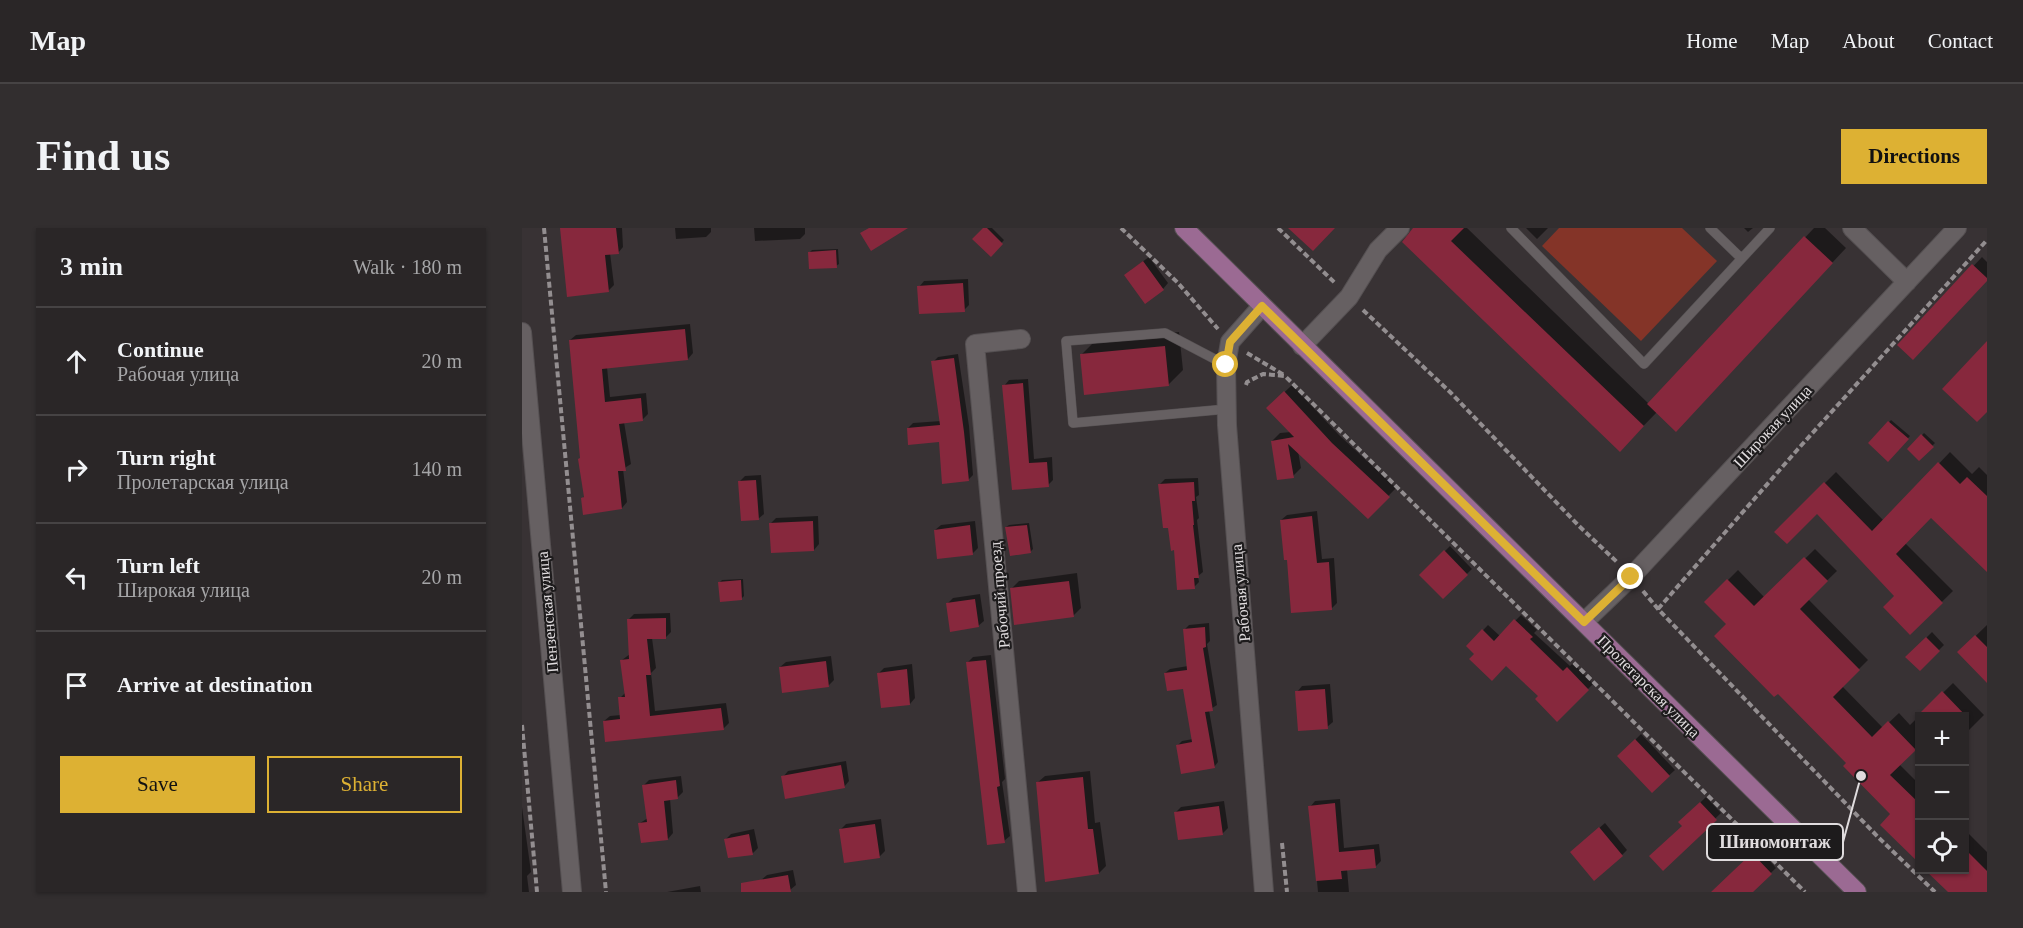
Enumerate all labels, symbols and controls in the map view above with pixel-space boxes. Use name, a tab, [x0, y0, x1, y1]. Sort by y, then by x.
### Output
text: Map	[30, 25, 86, 56]
text: Home	[1686, 29, 1738, 53]
text: Map	[1771, 29, 1809, 53]
text: About	[1842, 29, 1895, 53]
text: Contact	[1928, 29, 1993, 53]
button: Directions	[1841, 129, 1987, 184]
text: Find us	[36, 133, 170, 179]
text: 3 min	[60, 252, 123, 281]
text: Walk · 180 m	[353, 256, 462, 278]
text: Continue	[117, 337, 204, 362]
icon: ahead	[60, 345, 93, 378]
text: 20 m	[421, 350, 462, 372]
route start	[1212, 351, 1238, 377]
text: Рабочая улица	[117, 363, 239, 385]
street label: Широкая улица	[1730, 382, 1816, 472]
text: Turn right	[117, 445, 216, 470]
icon: right	[60, 453, 93, 486]
text: 140 m	[411, 458, 462, 480]
text: Пролетарская улица	[117, 471, 289, 493]
street label: Рабочий проезд	[986, 541, 1014, 649]
street label: Рабочая улица	[1228, 543, 1254, 642]
street label: Пензенская улица	[534, 550, 562, 673]
text: Turn left	[117, 553, 200, 578]
icon: left	[60, 561, 93, 594]
route end	[1617, 563, 1643, 589]
text: 20 m	[421, 566, 462, 588]
text: Широкая улица	[117, 579, 250, 601]
street label: Пролетарская улица	[1593, 632, 1703, 742]
icon: arrive	[60, 669, 93, 702]
text: Arrive at destination	[117, 672, 313, 697]
map controls	[1915, 712, 1969, 874]
button: +	[1915, 712, 1969, 766]
button: Save	[60, 756, 255, 813]
button: Share	[267, 756, 462, 813]
button: −	[1915, 766, 1969, 820]
button: locate	[1915, 820, 1969, 874]
callout: Шиномонтаж	[1707, 824, 1843, 860]
text: Шиномонтаж	[1719, 832, 1832, 852]

